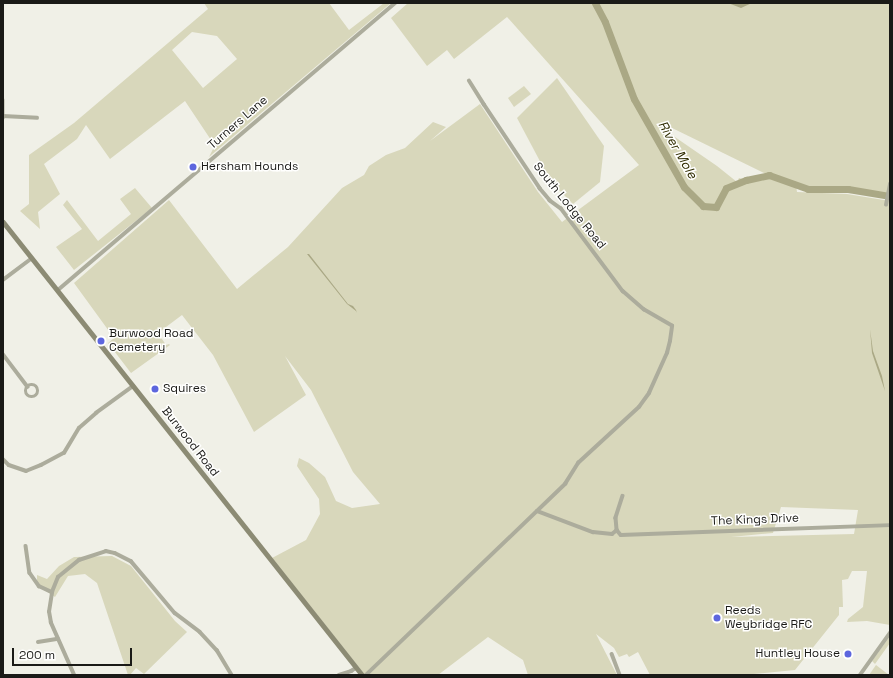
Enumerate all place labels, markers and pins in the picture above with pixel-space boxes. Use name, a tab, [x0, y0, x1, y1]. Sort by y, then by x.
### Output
place label: Hersham Hounds	[201, 160, 298, 174]
marker: Hersham Hounds	[188, 162, 198, 172]
place label: Burwood Road Cemetery	[109, 327, 193, 355]
marker: Burwood Road Cemetery	[96, 336, 106, 346]
place label: Squires	[163, 382, 206, 396]
marker: Squires	[150, 384, 160, 394]
place label: Reeds Weybridge RFC	[725, 604, 812, 632]
marker: Reeds Weybridge RFC	[712, 613, 722, 623]
place label: Huntley House	[756, 647, 840, 661]
marker: Huntley House	[843, 649, 853, 659]

